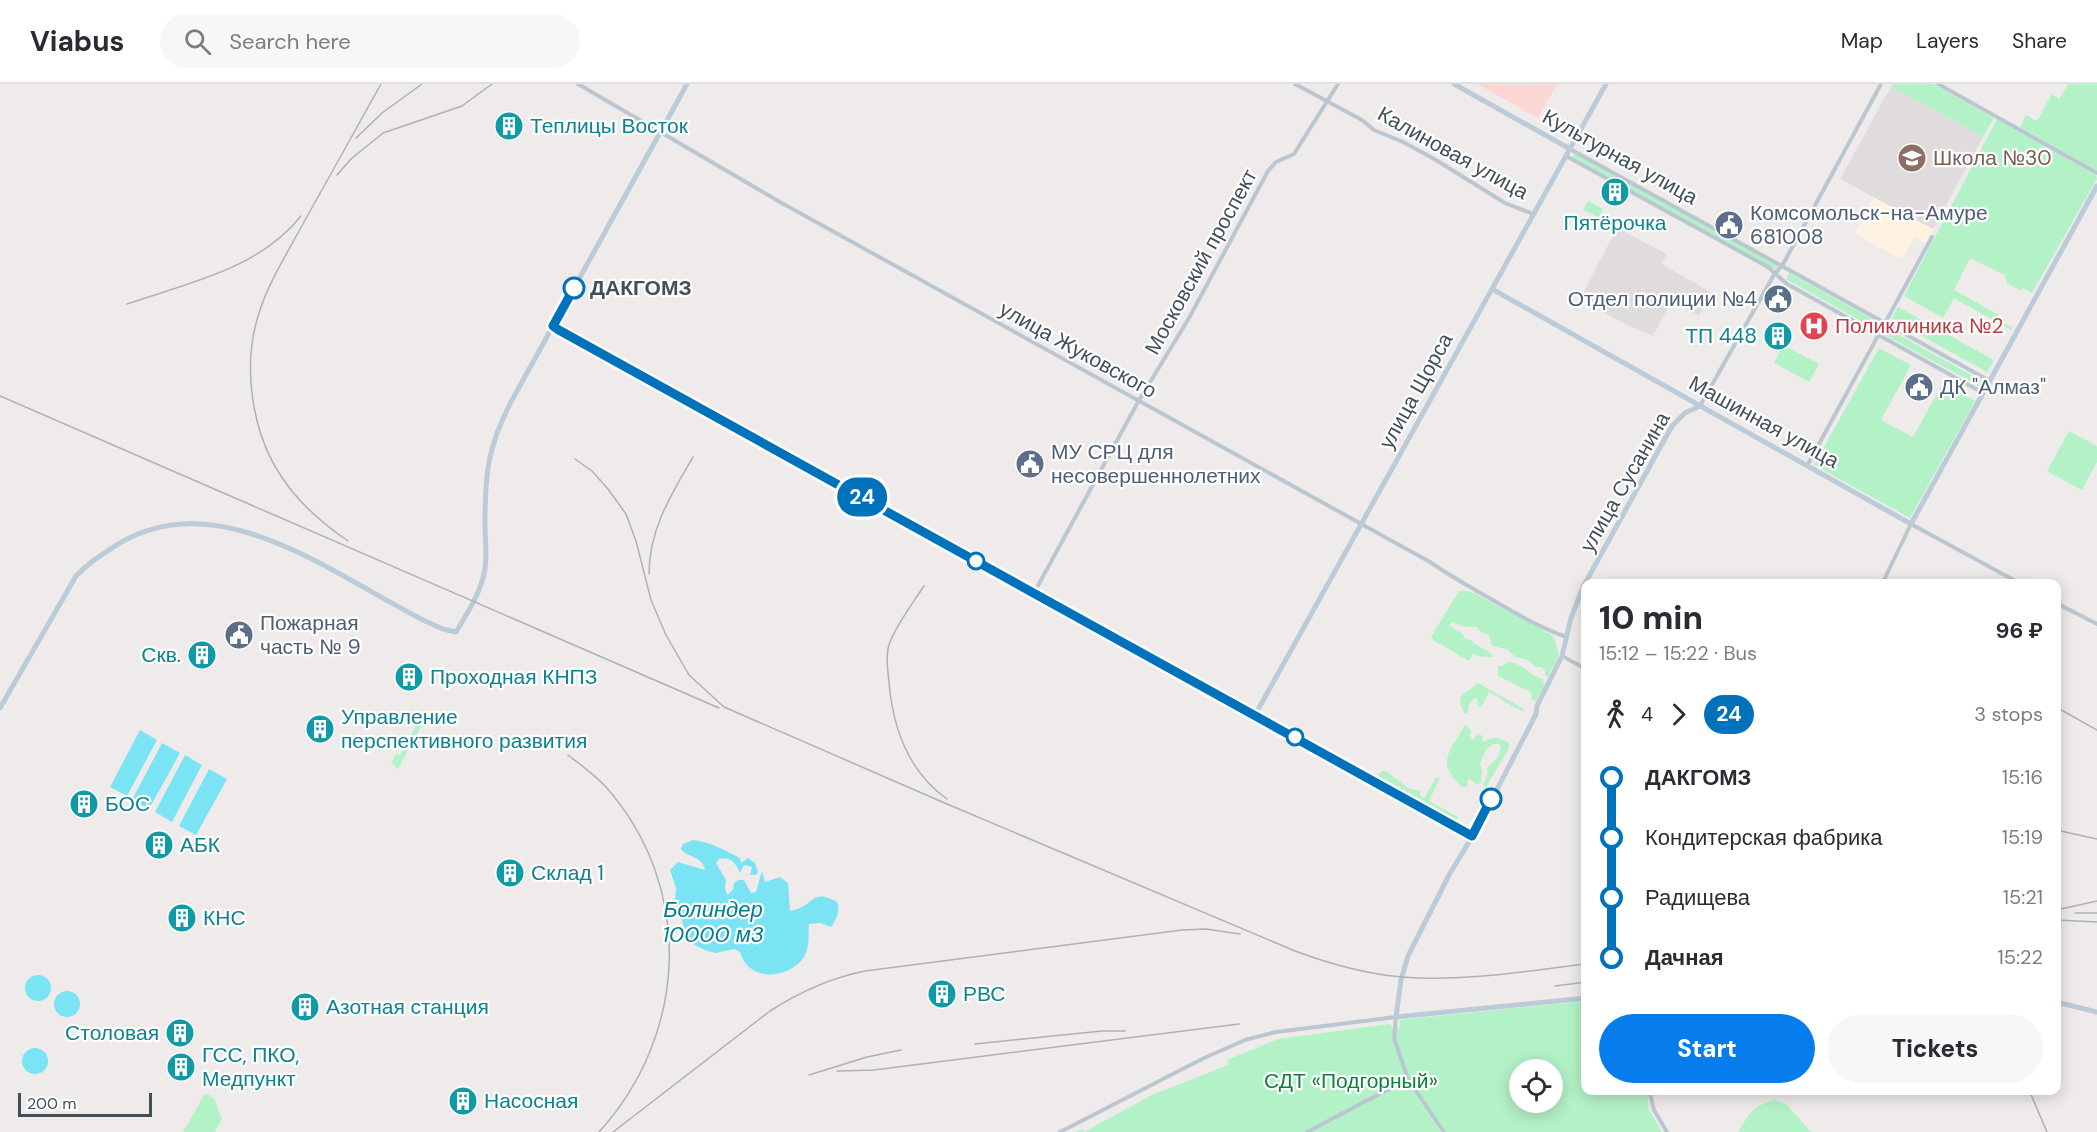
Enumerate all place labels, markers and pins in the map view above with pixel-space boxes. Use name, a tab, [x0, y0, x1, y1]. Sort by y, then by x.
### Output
building icon: Теплицы Восток	[493, 110, 525, 142]
place label: Теплицы Восток	[530, 112, 689, 140]
school or university icon: Школа №30	[1896, 142, 1928, 174]
place label: Школа №30	[1933, 144, 2052, 172]
building icon: Пятёрочка	[1599, 176, 1631, 208]
place label: Комсомольск-на-Амуре 681008	[1750, 199, 1988, 251]
place label: Пятёрочка	[1564, 209, 1667, 237]
public building icon: Комсомольск-на-Амуре 681008	[1713, 209, 1745, 241]
place label: ДАКГОМЗ	[590, 274, 692, 302]
marker: ДАКГОМЗ	[563, 277, 585, 299]
public building icon: Отдел полиции №4	[1762, 283, 1794, 315]
place label: Отдел полиции №4	[1568, 285, 1757, 313]
hospital icon: Поликлиника №2	[1798, 310, 1830, 342]
place label: Поликлиника №2	[1835, 312, 2004, 340]
building icon: ТП 448	[1762, 320, 1794, 352]
place label: ТП 448	[1685, 322, 1757, 350]
public building icon: ДК "Алмаз"	[1903, 371, 1935, 403]
place label: ДК "Алмаз"	[1940, 373, 2046, 401]
place label: МУ СРЦ для несовершеннолетних	[1051, 438, 1261, 490]
public building icon: МУ СРЦ для несовершеннолетних	[1014, 448, 1046, 480]
unlabelled marker	[967, 552, 985, 570]
place label: Пожарная часть № 9	[260, 609, 361, 661]
public building icon: Пожарная часть № 9	[223, 619, 255, 651]
building icon: Скв.	[186, 639, 218, 671]
place label: Скв.	[141, 641, 181, 669]
building icon: Проходная КНПЗ	[393, 661, 425, 693]
place label: Проходная КНПЗ	[430, 663, 597, 691]
place label: Управление перспективного развития	[341, 703, 587, 755]
building icon: Управление перспективного развития	[304, 713, 336, 745]
unlabelled marker	[1286, 728, 1304, 746]
building icon: БОС	[68, 788, 100, 820]
unlabelled marker	[1480, 788, 1502, 810]
place label: БОС	[105, 790, 150, 818]
building icon: АБК	[143, 829, 175, 861]
place label: АБК	[180, 831, 221, 859]
building icon: Склад 1	[494, 857, 526, 889]
place label: Склад 1	[531, 859, 604, 887]
building icon: КНС	[166, 902, 198, 934]
place label: КНС	[203, 904, 246, 932]
building icon: РВС	[926, 978, 958, 1010]
place label: РВС	[963, 980, 1005, 1008]
building icon: Азотная станция	[289, 991, 321, 1023]
place label: Азотная станция	[326, 993, 489, 1021]
building icon: Столовая	[164, 1017, 196, 1049]
place label: Столовая	[65, 1019, 159, 1047]
place label: ГСС, ПКО, Медпункт	[202, 1041, 300, 1093]
building icon: ГСС, ПКО, Медпункт	[165, 1051, 197, 1083]
building icon: Насосная	[447, 1085, 479, 1117]
place label: Насосная	[484, 1087, 578, 1115]

